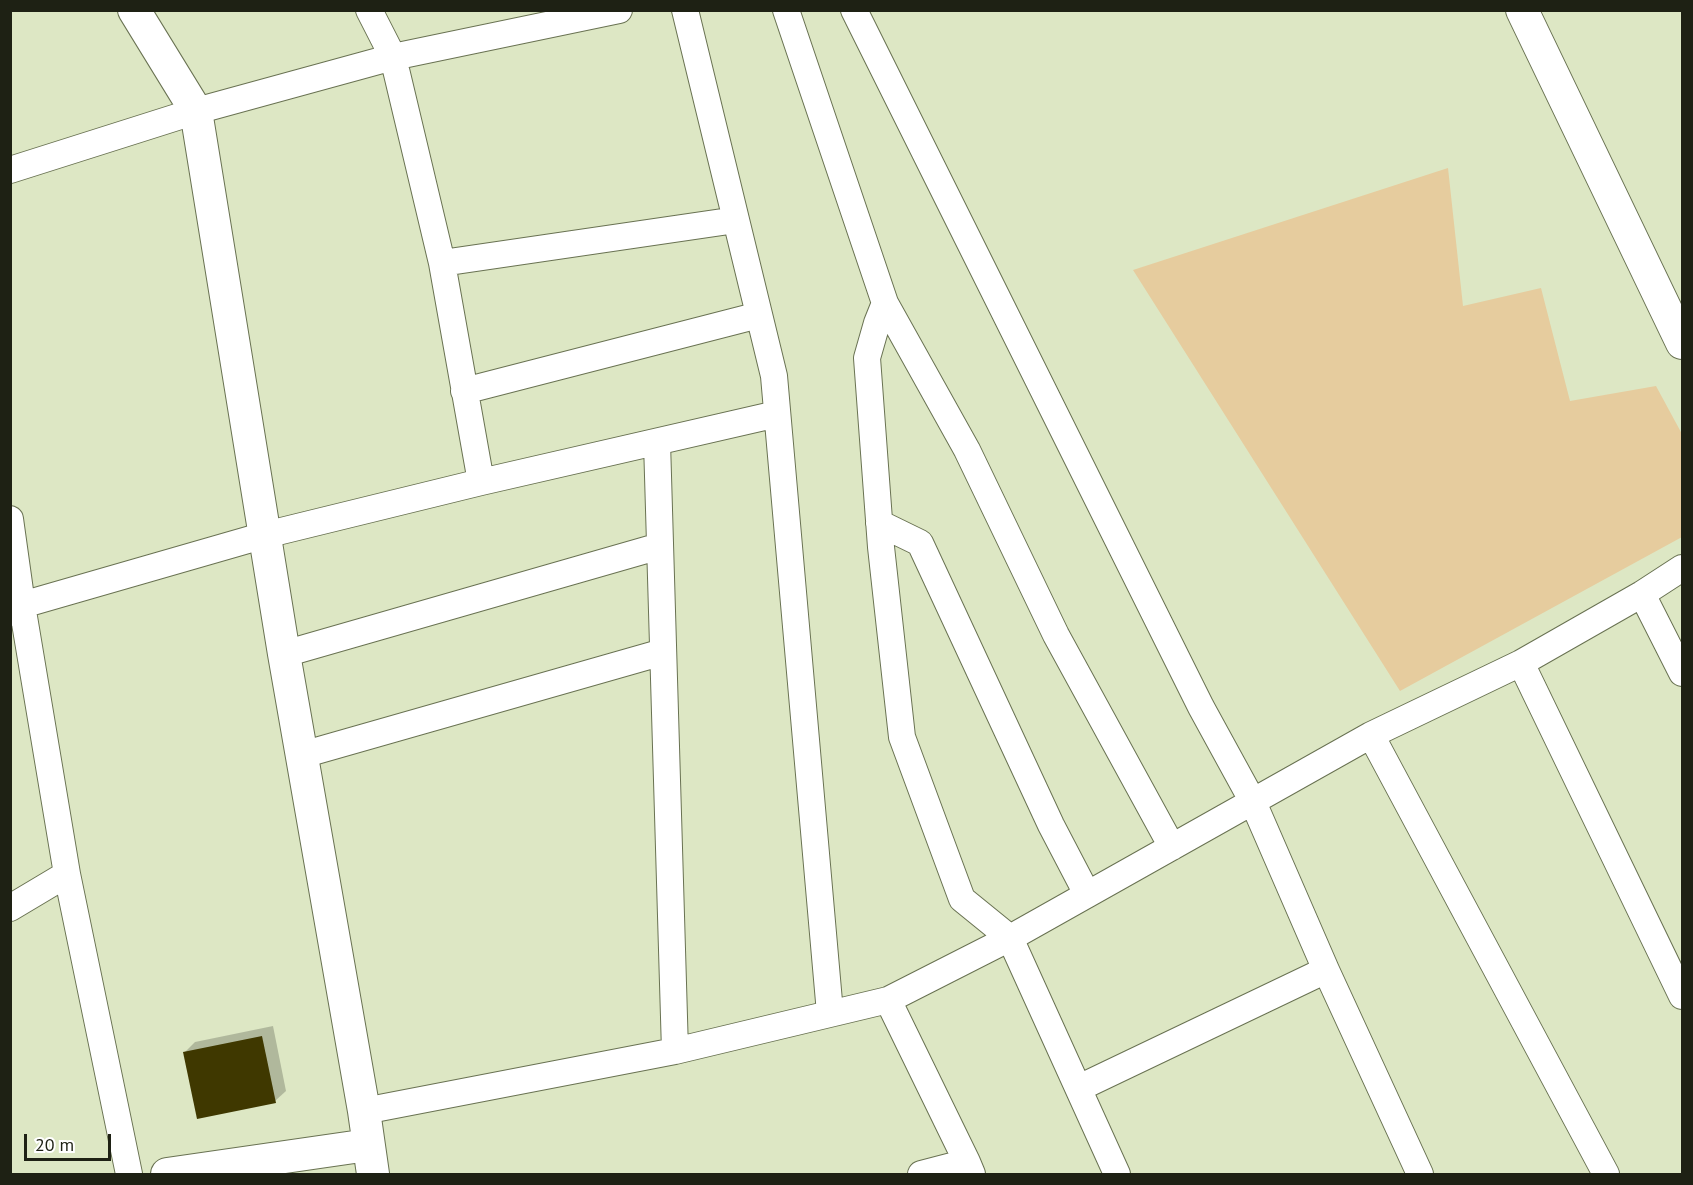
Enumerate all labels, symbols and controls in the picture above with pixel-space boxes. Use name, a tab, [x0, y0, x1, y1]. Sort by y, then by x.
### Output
scale bar	[27, 1122, 114, 1160]
text: 20 m	[35, 1133, 74, 1156]

